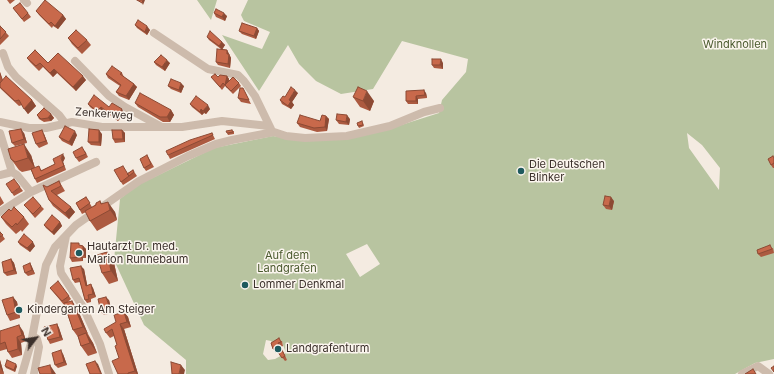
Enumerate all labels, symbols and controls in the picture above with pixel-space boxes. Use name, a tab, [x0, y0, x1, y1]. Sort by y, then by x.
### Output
park label: Windknollen	[703, 38, 767, 52]
street label: Zenkerweg	[74, 105, 134, 123]
place label: Die Deutschen Blinker	[529, 158, 605, 184]
marker: Die Deutschen Blinker	[516, 166, 526, 176]
place label: Hautarzt Dr. med. Marion Runnebaum	[87, 240, 188, 266]
marker: Hautarzt Dr. med. Marion Runnebaum	[74, 248, 84, 258]
park label: Auf dem Landgrafen	[257, 249, 317, 275]
place label: Lommer Denkmal	[253, 278, 344, 292]
marker: Lommer Denkmal	[240, 280, 250, 290]
place label: Kindergarten Am Steiger	[27, 303, 155, 317]
marker: Kindergarten Am Steiger	[14, 305, 24, 315]
north arrow	[16, 318, 56, 358]
text: N	[38, 325, 54, 339]
place label: Landgrafenturm	[286, 342, 369, 356]
marker: Landgrafenturm	[273, 344, 283, 354]

